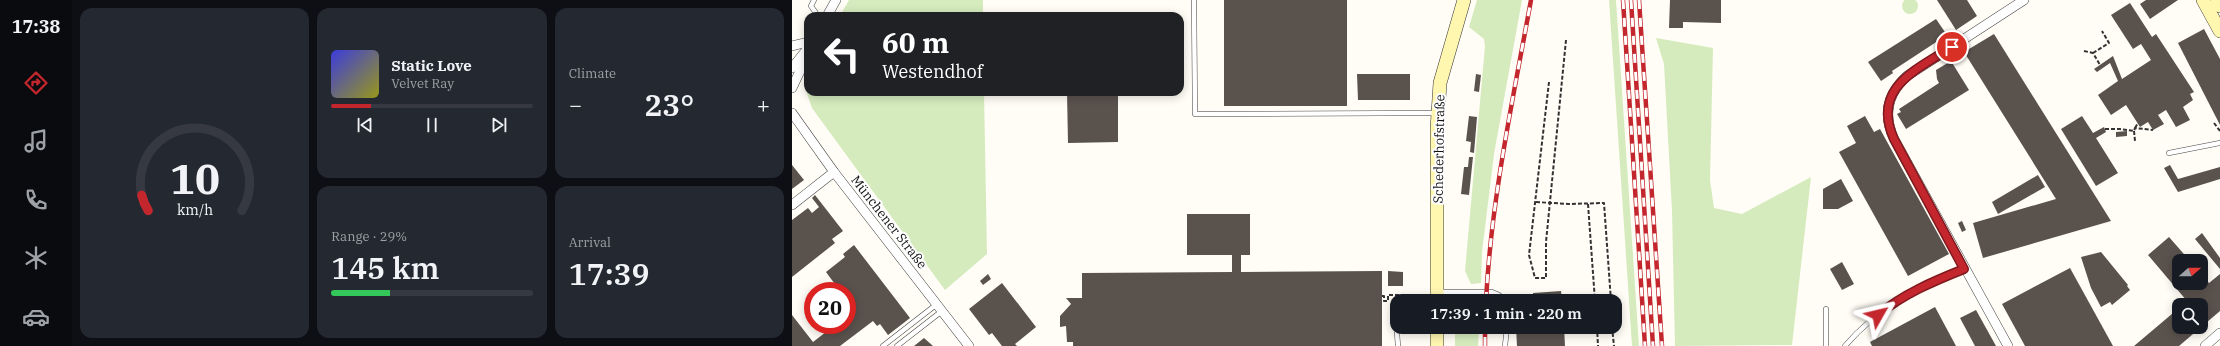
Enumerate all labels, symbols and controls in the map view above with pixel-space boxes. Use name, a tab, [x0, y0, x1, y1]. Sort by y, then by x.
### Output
text: 17:38	[12, 15, 60, 38]
text: 60 m	[882, 24, 949, 61]
icon: left	[816, 28, 868, 80]
pin	[1935, 30, 1969, 64]
icon: arrive	[1941, 36, 1963, 58]
text: Static Love	[391, 56, 472, 75]
text: Westendhof	[882, 60, 983, 83]
text: Climate	[569, 65, 616, 82]
icon: directions	[22, 69, 50, 97]
text: Velvet Ray	[391, 75, 454, 92]
text: 23°	[644, 85, 694, 124]
text: −	[569, 90, 582, 119]
text: +	[757, 90, 770, 119]
street label: Schederhofstraße	[1430, 94, 1448, 204]
icon: previous	[354, 114, 376, 136]
icon: pause	[421, 114, 443, 136]
icon: next	[488, 114, 510, 136]
icon: music	[22, 127, 50, 155]
text: 10	[170, 151, 220, 205]
street label: Münchener Straße	[847, 172, 931, 272]
icon: phone	[22, 186, 50, 214]
text: km/h	[177, 200, 213, 219]
text: Range · 29%	[331, 228, 407, 245]
text: Arrival	[569, 234, 611, 251]
icon: climate	[22, 244, 50, 272]
text: 145 km	[331, 248, 440, 287]
text: 17:39	[569, 254, 650, 293]
north arrow	[2172, 254, 2208, 290]
map controls	[2172, 254, 2208, 334]
speed limit sign: 20	[804, 282, 856, 334]
position arrow	[1857, 294, 1899, 336]
button: search	[2172, 298, 2208, 334]
icon: car	[22, 303, 50, 331]
text: 17:39 · 1 min · 220 m	[1430, 304, 1582, 323]

